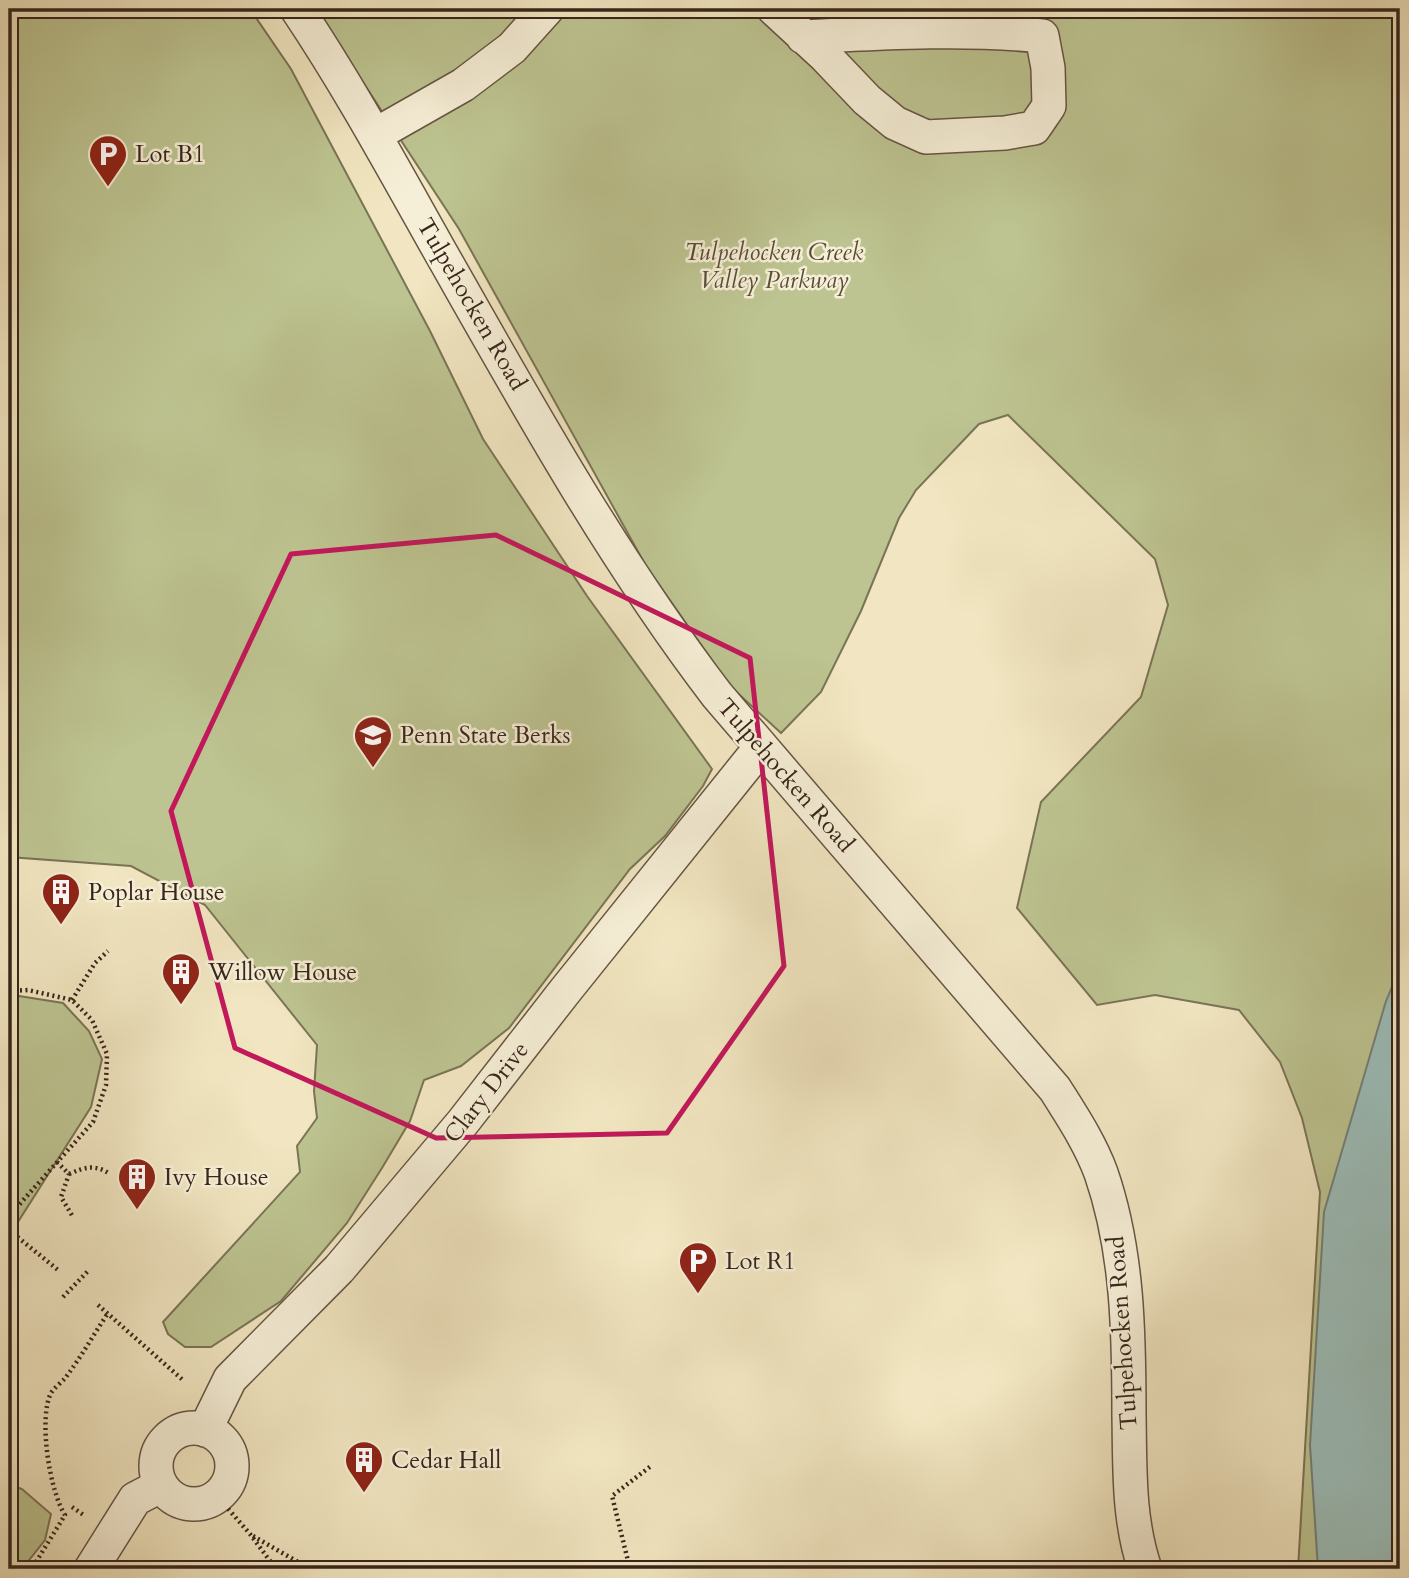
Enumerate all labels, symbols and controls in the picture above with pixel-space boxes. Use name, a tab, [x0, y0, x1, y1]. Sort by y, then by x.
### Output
parking icon: Lot B1	[87, 133, 129, 188]
place label: Lot B1	[135, 138, 205, 171]
street label: Tulpehocken Road	[409, 212, 535, 397]
park label: Tulpehocken Creek Valley Parkway	[685, 236, 864, 297]
street label: Tulpehocken Road	[709, 691, 862, 860]
school or university icon: Penn State Berks	[352, 714, 394, 769]
place label: Penn State Berks	[400, 719, 571, 752]
building icon: Poplar House	[40, 871, 82, 926]
place label: Poplar House	[88, 876, 225, 909]
building icon: Willow House	[160, 951, 202, 1006]
place label: Willow House	[207, 956, 357, 989]
street label: Clary Drive	[436, 1035, 537, 1150]
building icon: Ivy House	[116, 1156, 158, 1211]
place label: Ivy House	[164, 1161, 269, 1194]
street label: Tulpehocken Road	[1099, 1235, 1146, 1431]
parking icon: Lot R1	[677, 1240, 719, 1295]
place label: Lot R1	[725, 1245, 795, 1278]
building icon: Cedar Hall	[343, 1439, 385, 1494]
place label: Cedar Hall	[391, 1444, 501, 1477]

